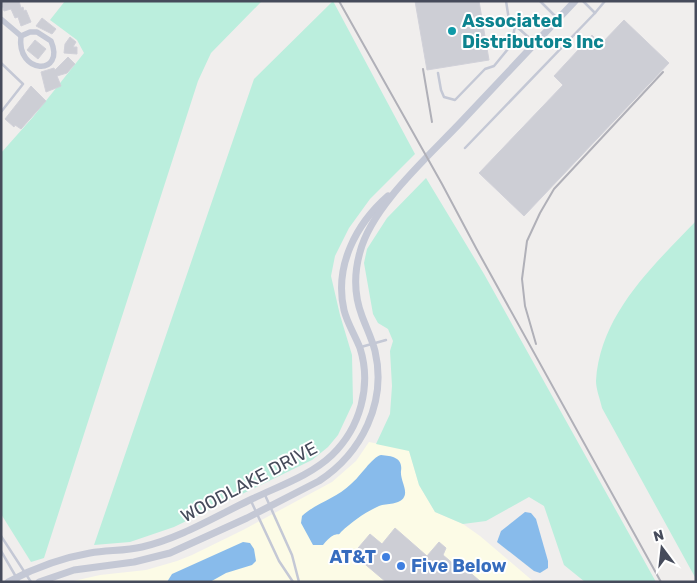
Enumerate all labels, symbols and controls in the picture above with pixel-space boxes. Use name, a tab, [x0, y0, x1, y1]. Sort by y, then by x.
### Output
place label: Associated Distributors Inc	[462, 10, 604, 53]
marker: Associated Distributors Inc	[446, 25, 458, 37]
street label: WOODLAKE DRIVE	[177, 437, 321, 527]
north arrow	[637, 523, 687, 573]
text: N	[652, 526, 666, 545]
place label: AT&T	[330, 546, 376, 568]
marker: AT&T	[380, 551, 392, 563]
place label: Five Below	[411, 555, 506, 577]
marker: Five Below	[395, 560, 407, 572]

